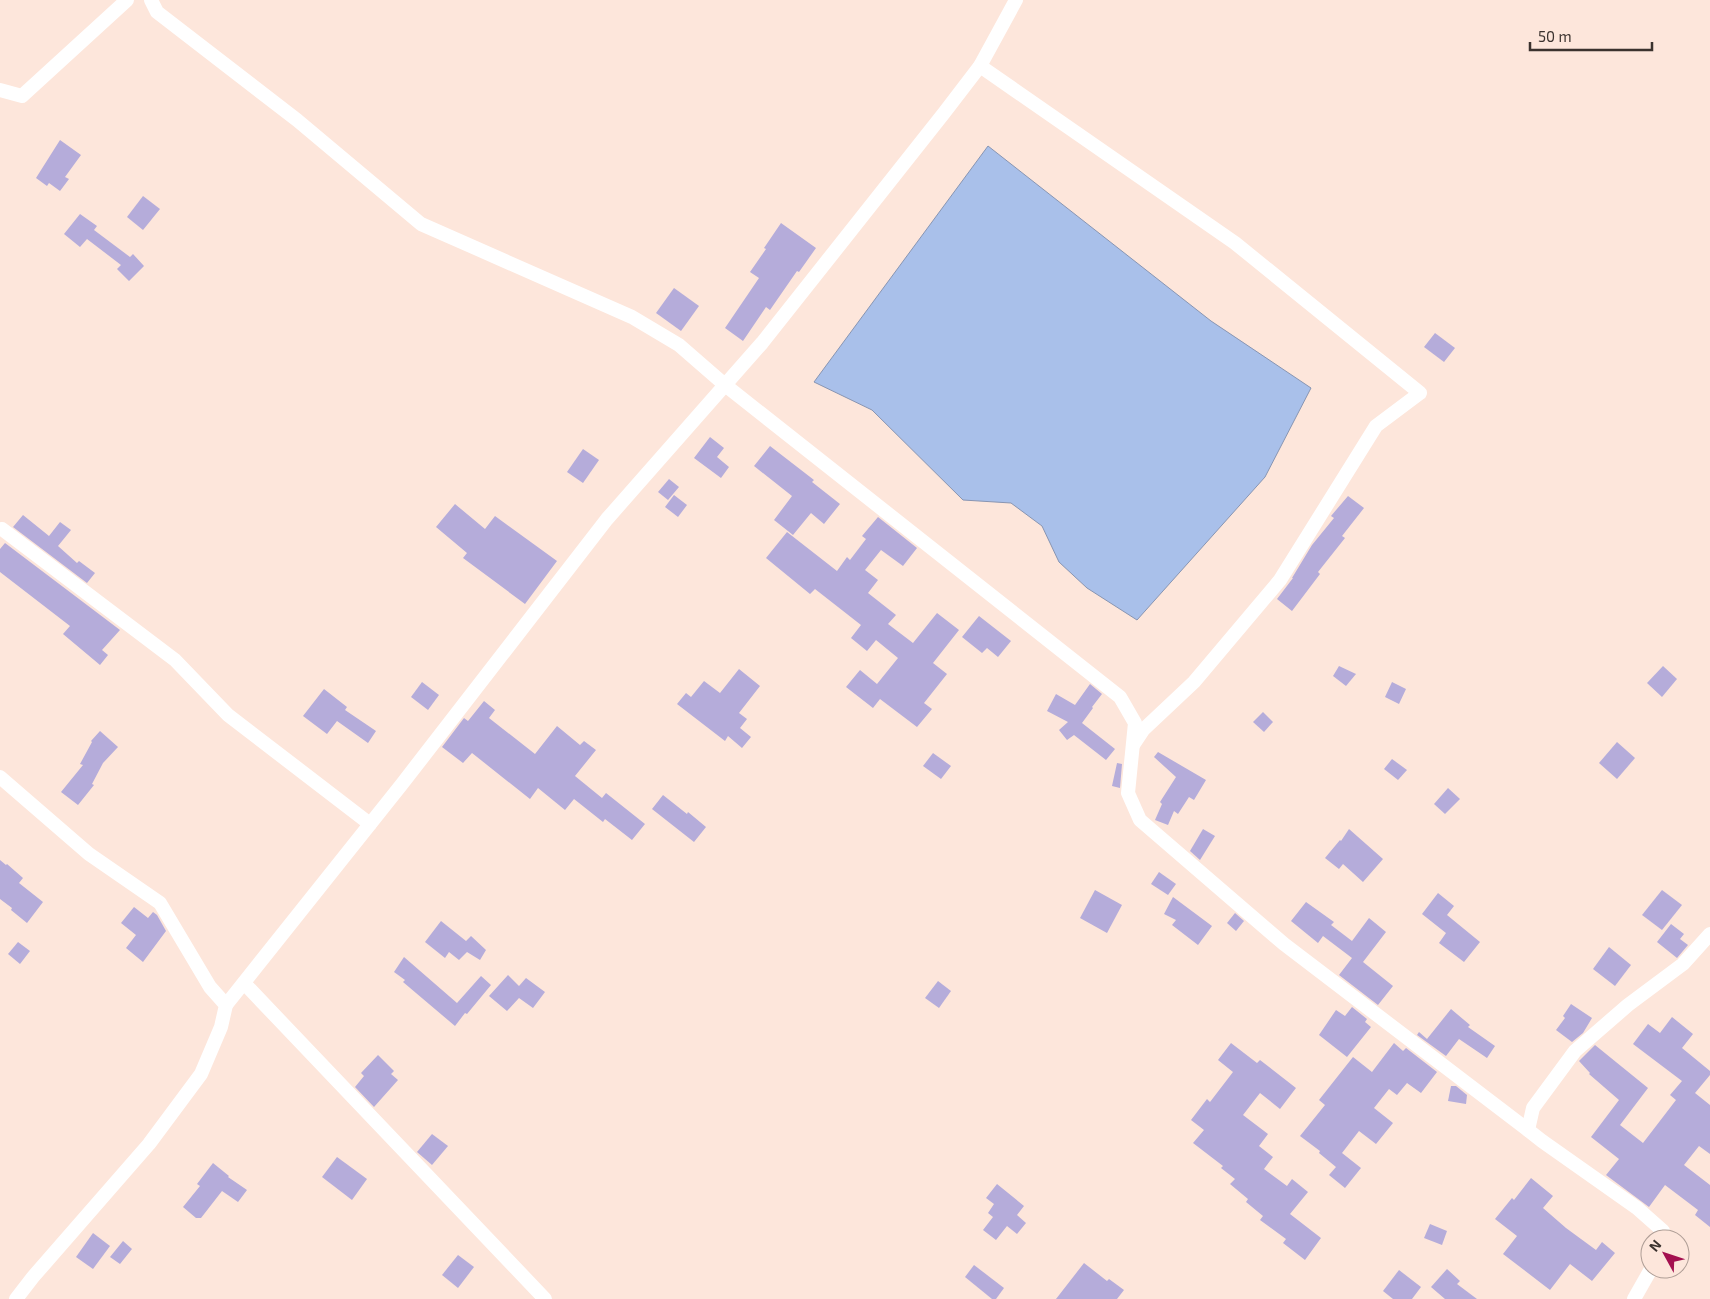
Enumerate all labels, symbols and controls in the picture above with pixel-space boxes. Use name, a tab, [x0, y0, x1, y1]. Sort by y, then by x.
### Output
scale bar	[1530, 20, 1652, 52]
text: 50 m	[1538, 27, 1572, 45]
north arrow	[1640, 1229, 1690, 1279]
text: N	[1645, 1236, 1664, 1255]

